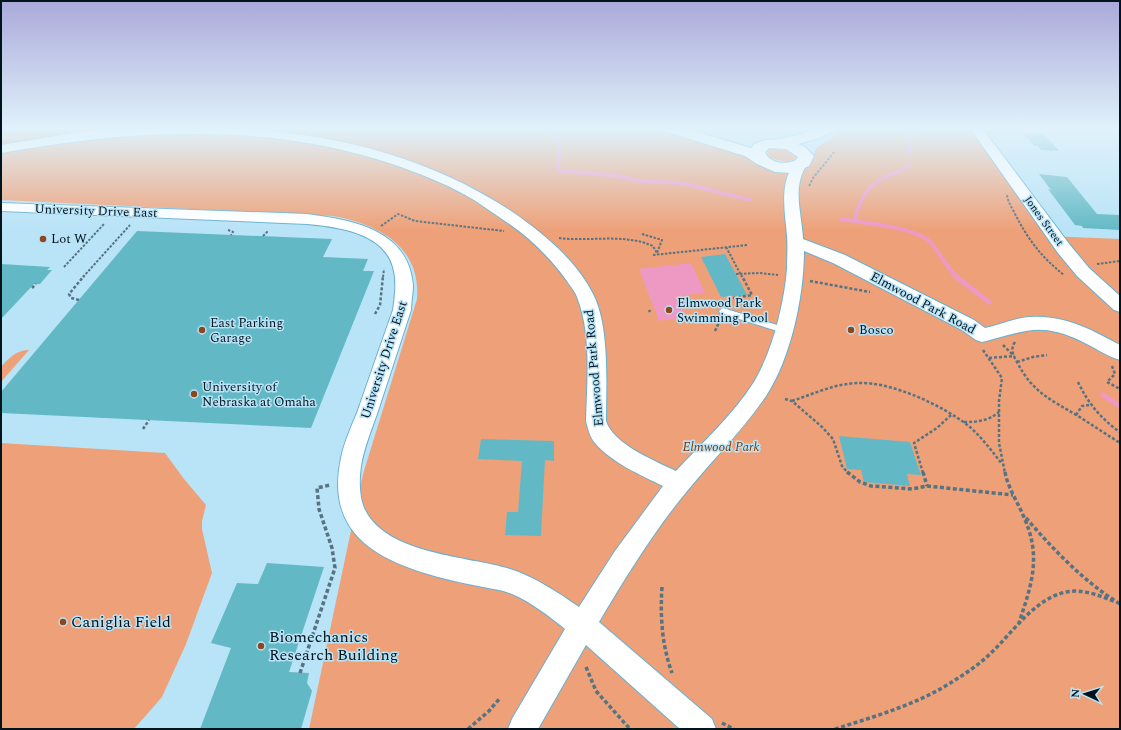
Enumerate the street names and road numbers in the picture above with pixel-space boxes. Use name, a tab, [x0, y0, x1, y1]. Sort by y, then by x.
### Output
street label: Jones Street	[1020, 192, 1068, 250]
street label: University Drive East	[34, 199, 158, 223]
street label: Elmwood Park Road	[867, 267, 979, 339]
street label: University Drive East	[355, 298, 413, 422]
street label: Elmwood Park Road	[579, 309, 609, 427]

